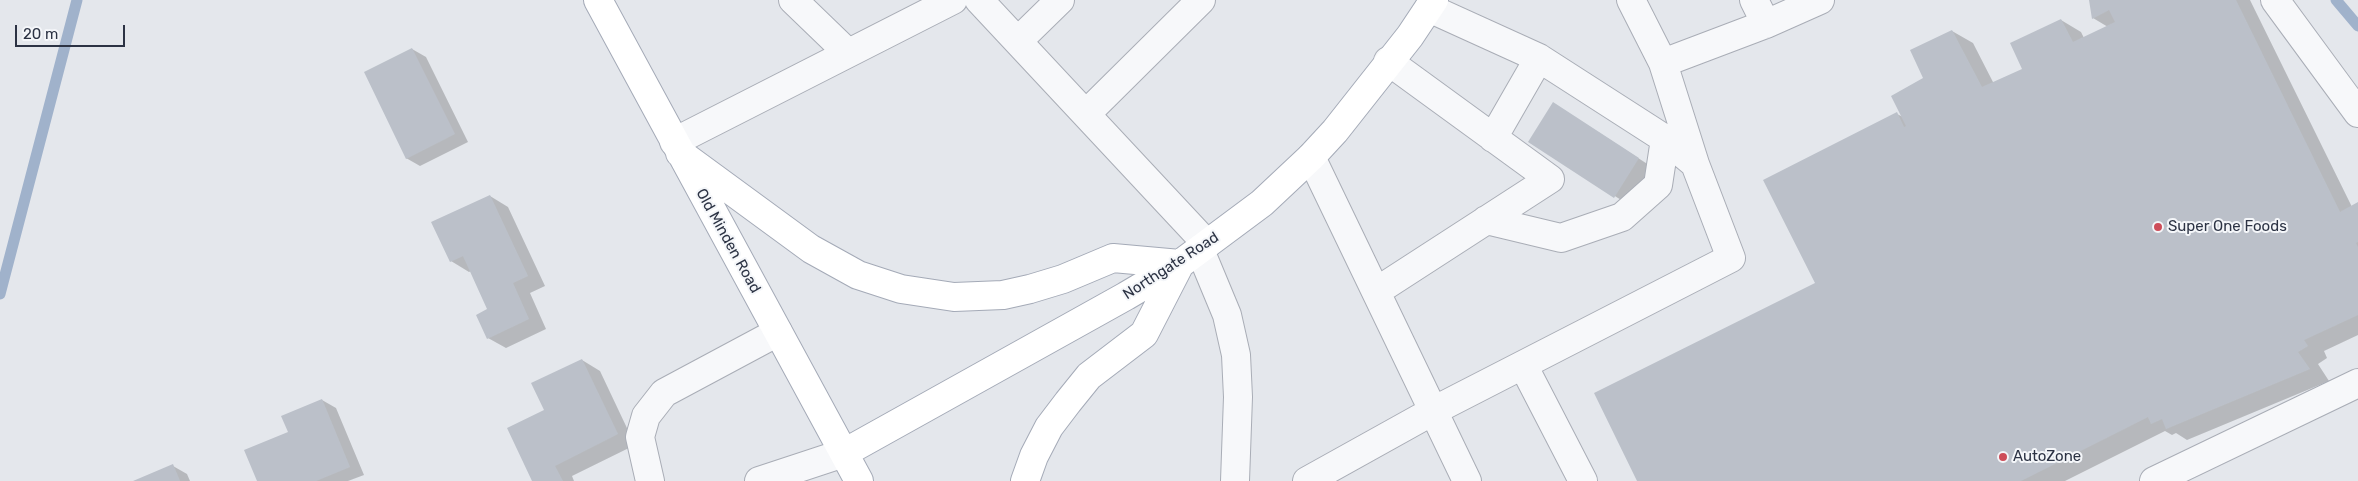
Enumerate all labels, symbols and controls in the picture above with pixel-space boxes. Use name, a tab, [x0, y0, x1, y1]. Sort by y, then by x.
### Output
scale bar	[18, 15, 128, 47]
text: 20 m	[23, 25, 58, 43]
street label: Old Minden Road	[692, 186, 764, 296]
place label: Super One Foods	[2168, 218, 2287, 236]
marker: Super One Foods	[2152, 221, 2164, 233]
street label: Northgate Road	[1120, 228, 1222, 304]
place label: AutoZone	[2013, 448, 2081, 466]
marker: AutoZone	[1997, 451, 2009, 463]

